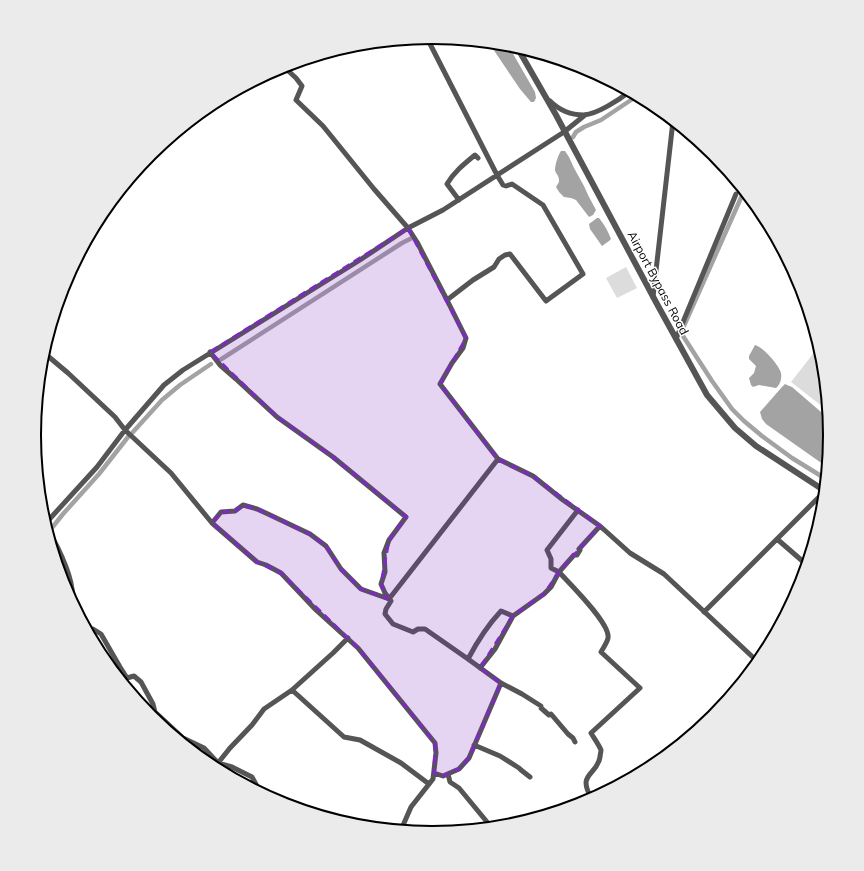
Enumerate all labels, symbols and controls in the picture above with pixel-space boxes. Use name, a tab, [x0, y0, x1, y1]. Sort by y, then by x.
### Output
street label: Airport Bypass Road	[625, 228, 692, 337]

